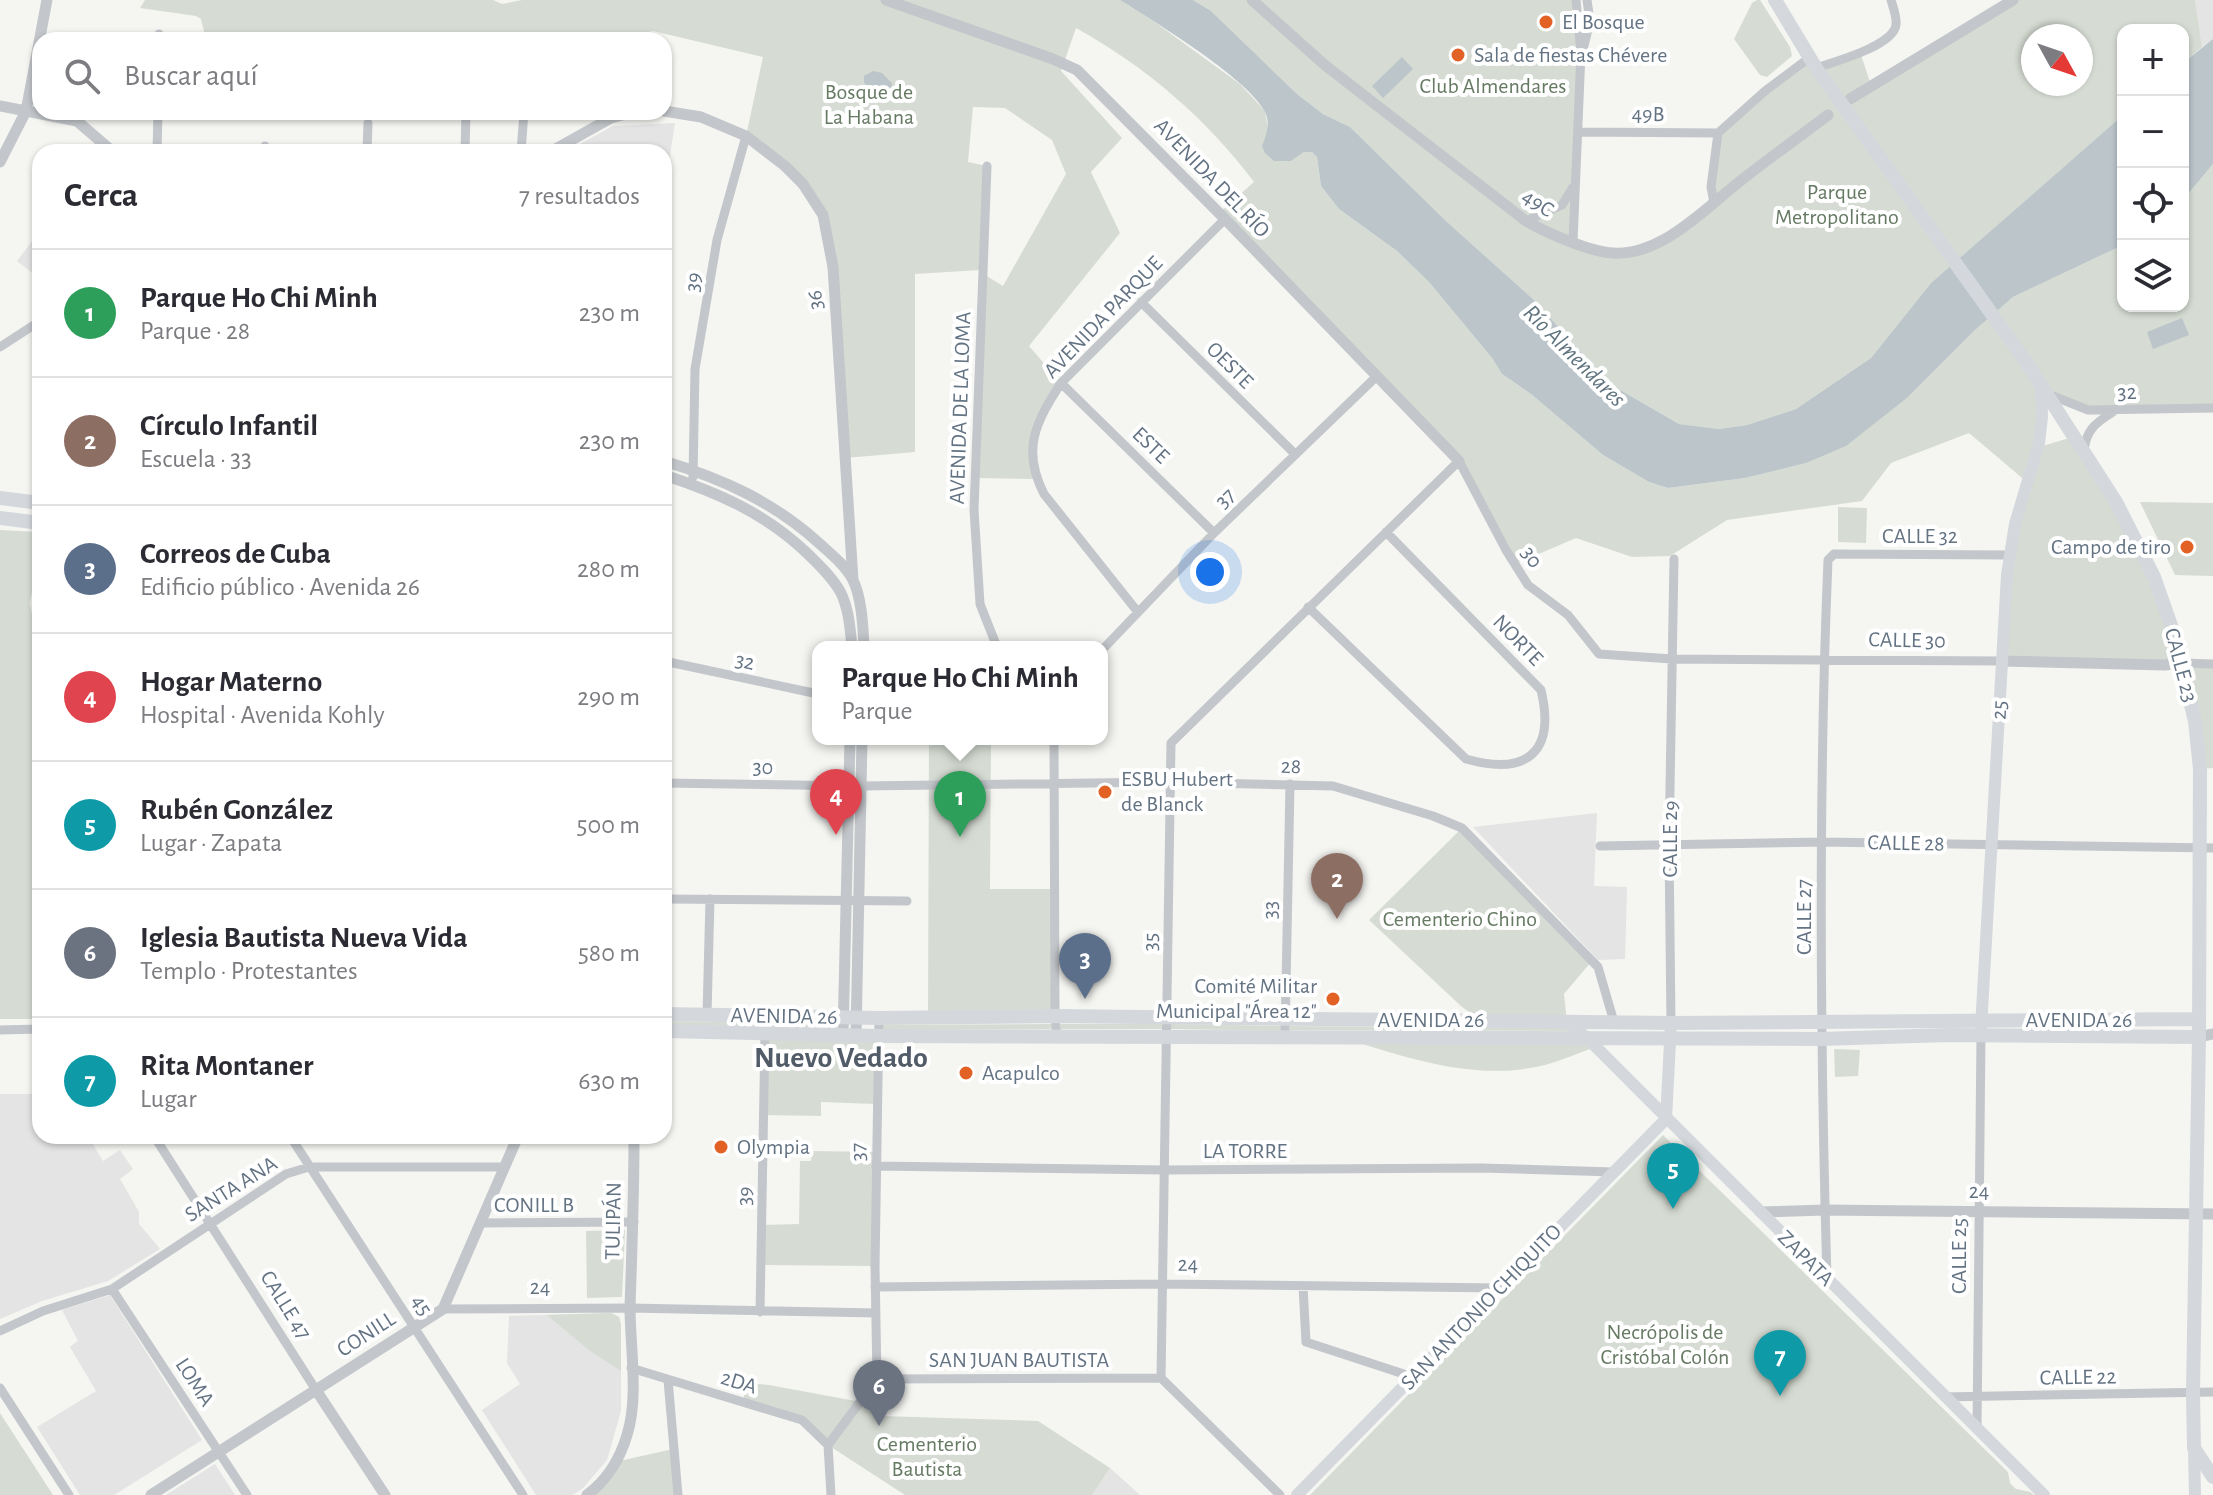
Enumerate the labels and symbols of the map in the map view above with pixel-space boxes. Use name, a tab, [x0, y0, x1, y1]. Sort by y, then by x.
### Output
place label: El Bosque	[1562, 11, 1645, 33]
marker: El Bosque	[1537, 13, 1555, 31]
north arrow	[2021, 24, 2093, 96]
place label: Sala de fiestas Chévere	[1474, 44, 1667, 66]
marker: Sala de fiestas Chévere	[1449, 46, 1467, 64]
park label: Club Almendares	[1420, 75, 1566, 97]
park label: Bosque de La Habana	[824, 81, 914, 128]
street label: 49B	[1631, 103, 1665, 125]
street label: AVENIDA DEL RÍO	[1150, 114, 1275, 242]
park label: Parque Metropolitano	[1775, 181, 1899, 228]
street label: 49C	[1518, 185, 1558, 221]
street label: AVENIDA PARQUE	[1040, 252, 1167, 382]
street label: 39	[681, 271, 705, 293]
street label: 36	[803, 289, 827, 311]
water label: Río Almendares	[1518, 300, 1630, 412]
street label: AVENIDA DE LA LOMA	[946, 311, 974, 505]
street label: OESTE	[1202, 337, 1258, 393]
street label: 32	[2117, 381, 2137, 403]
street label: ESTE	[1128, 422, 1174, 468]
street label: 37	[1211, 484, 1239, 512]
street label: CALLE 32	[1882, 525, 1958, 547]
place label: Campo de tiro	[2051, 536, 2171, 558]
marker: Campo de tiro	[2178, 538, 2196, 556]
street label: 30	[1517, 542, 1547, 572]
your location	[1190, 552, 1230, 592]
street label: NORTE	[1489, 610, 1548, 670]
street label: CALLE 23	[2161, 626, 2201, 704]
street label: CALLE 30	[1868, 628, 1946, 652]
street label: 32	[733, 648, 757, 674]
street label: 25	[1988, 700, 2010, 720]
street label: 28	[1280, 755, 1302, 777]
street label: 30	[752, 756, 774, 778]
place label: ESBU Hubert de Blanck	[1121, 768, 1233, 815]
pin: 4	[810, 769, 862, 835]
pin: 1	[934, 771, 986, 837]
marker: ESBU Hubert de Blanck	[1096, 783, 1114, 801]
street label: CALLE 29	[1659, 800, 1681, 878]
street label: CALLE 28	[1867, 831, 1945, 855]
pin: 2	[1311, 853, 1363, 919]
street label: CALLE 27	[1793, 879, 1815, 955]
street label: 33	[1259, 901, 1281, 919]
park label: Cementerio Chino	[1383, 908, 1537, 930]
pin: 3	[1059, 933, 1111, 999]
street label: 35	[1139, 933, 1161, 951]
place label: Comité Militar Municipal "Área 12"	[1156, 975, 1317, 1022]
marker: Comité Militar Municipal "Área 12"	[1324, 990, 1342, 1008]
street label: AVENIDA 26	[730, 1004, 838, 1028]
street label: AVENIDA 26	[1378, 1009, 1484, 1031]
street label: AVENIDA 26	[2026, 1009, 2132, 1031]
district label: Nuevo Vedado	[754, 1043, 928, 1073]
place label: Acapulco	[982, 1062, 1060, 1084]
marker: Acapulco	[957, 1064, 975, 1082]
place label: Olympia	[737, 1136, 810, 1158]
marker: Olympia	[712, 1138, 730, 1156]
street label: LA TORRE	[1203, 1140, 1288, 1162]
street label: 37	[847, 1143, 869, 1161]
pin: 5	[1647, 1143, 1699, 1209]
street label: SANTA ANA	[181, 1152, 281, 1226]
street label: 24	[1969, 1180, 1989, 1202]
street label: TULIPÁN	[600, 1182, 625, 1260]
street label: 39	[733, 1186, 755, 1206]
street label: CONILL B	[494, 1194, 574, 1216]
street label: CALLE 25	[1948, 1218, 1970, 1294]
street label: SAN ANTONIO CHIQUITO	[1396, 1220, 1566, 1394]
street label: ZAPATA	[1774, 1226, 1838, 1290]
street label: 24	[1178, 1253, 1198, 1275]
street label: CALLE 47	[256, 1267, 316, 1343]
street label: 24	[530, 1276, 550, 1298]
street label: 45	[407, 1291, 437, 1319]
street label: CONILL	[333, 1307, 400, 1361]
park label: Necrópolis de Cristóbal Colón	[1601, 1321, 1729, 1368]
pin: 7	[1754, 1330, 1806, 1396]
street label: SAN JUAN BAUTISTA	[929, 1349, 1109, 1371]
street label: LOMA	[171, 1354, 219, 1410]
pin: 6	[853, 1360, 905, 1426]
street label: CALLE 22	[2039, 1365, 2117, 1389]
street label: 2DA	[718, 1366, 760, 1398]
park label: Cementerio Bautista	[877, 1433, 977, 1480]

